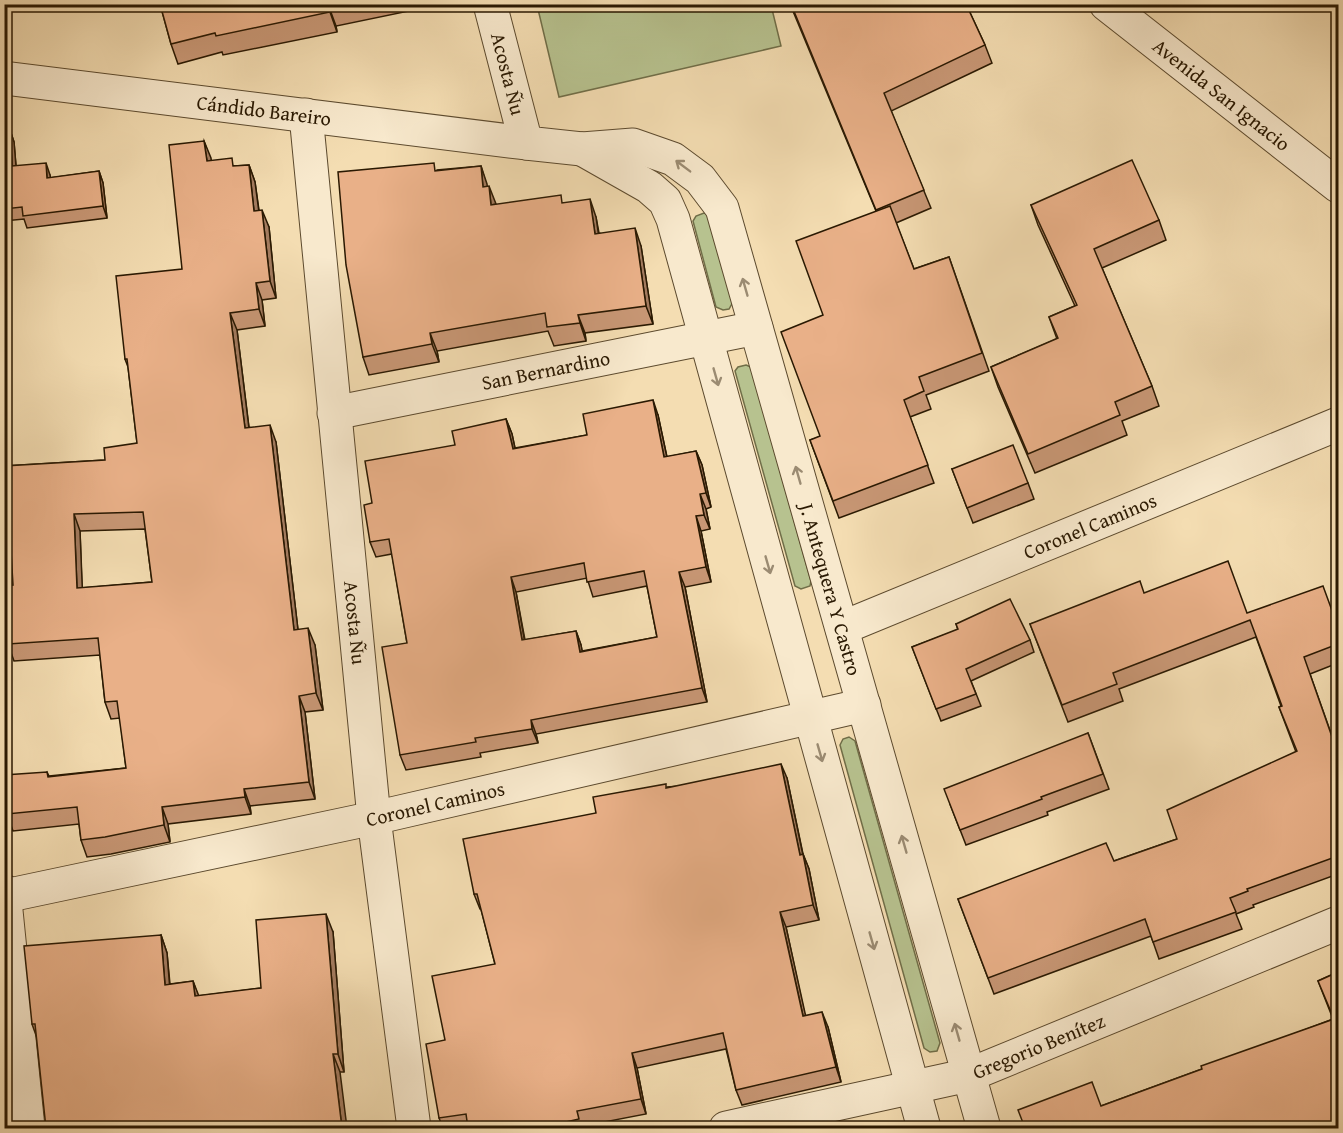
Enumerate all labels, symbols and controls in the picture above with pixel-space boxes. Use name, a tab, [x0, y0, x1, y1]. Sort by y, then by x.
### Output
street label: Acosta Ñu	[484, 29, 533, 118]
street label: Avenida San Ignacio	[1147, 31, 1297, 158]
street label: Cándido Bareiro	[195, 87, 333, 133]
one-way arrow	[675, 159, 691, 172]
one-way arrow	[739, 278, 750, 297]
street label: San Bernardino	[479, 343, 612, 397]
one-way arrow	[710, 367, 722, 386]
one-way arrow	[792, 466, 803, 485]
street label: Coronel Caminos	[1019, 485, 1161, 566]
street label: J. Antequera Y Castro	[792, 497, 869, 679]
one-way arrow	[763, 555, 774, 574]
street label: Acosta Ñu	[337, 579, 374, 666]
one-way arrow	[815, 743, 826, 762]
street label: Coronel Caminos	[363, 773, 507, 833]
one-way arrow	[897, 835, 909, 854]
one-way arrow	[867, 931, 878, 950]
street label: Gregorio Benítez	[968, 1006, 1109, 1086]
one-way arrow	[951, 1023, 962, 1042]

